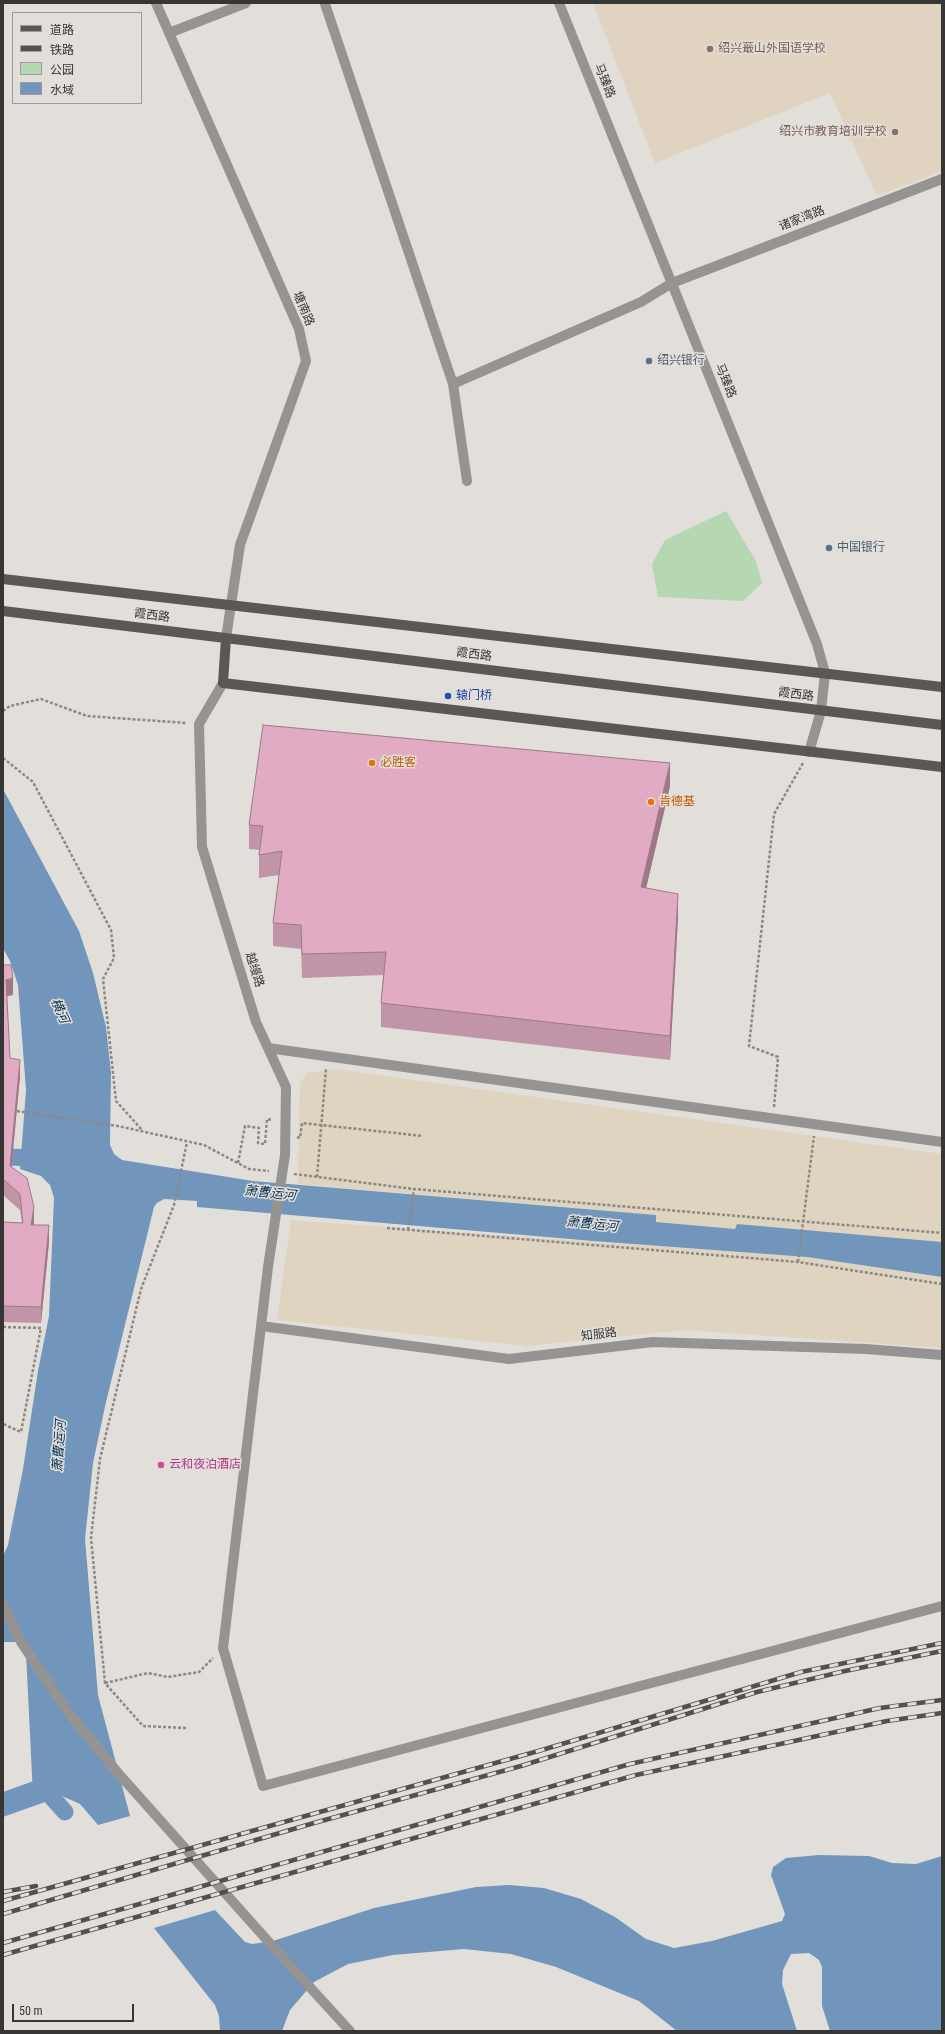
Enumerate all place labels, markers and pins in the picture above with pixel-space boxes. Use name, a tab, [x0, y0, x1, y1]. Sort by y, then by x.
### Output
place label: 绍兴蕺山外国语学校	[718, 42, 826, 56]
marker: 绍兴蕺山外国语学校	[705, 44, 715, 54]
place label: 绍兴市教育培训学校	[779, 125, 887, 139]
marker: 绍兴市教育培训学校	[890, 127, 900, 137]
place label: 绍兴银行	[657, 354, 705, 368]
marker: 绍兴银行	[644, 356, 654, 366]
place label: 中国银行	[837, 541, 885, 555]
marker: 中国银行	[824, 543, 834, 553]
place label: 辕门桥	[456, 689, 492, 703]
marker: 辕门桥	[443, 691, 453, 701]
place label: 必胜客	[380, 756, 416, 770]
marker: 必胜客	[367, 758, 377, 768]
place label: 肯德基	[659, 795, 695, 809]
marker: 肯德基	[646, 797, 656, 807]
place label: 云和夜泊酒店	[169, 1458, 241, 1472]
marker: 云和夜泊酒店	[156, 1460, 166, 1470]

